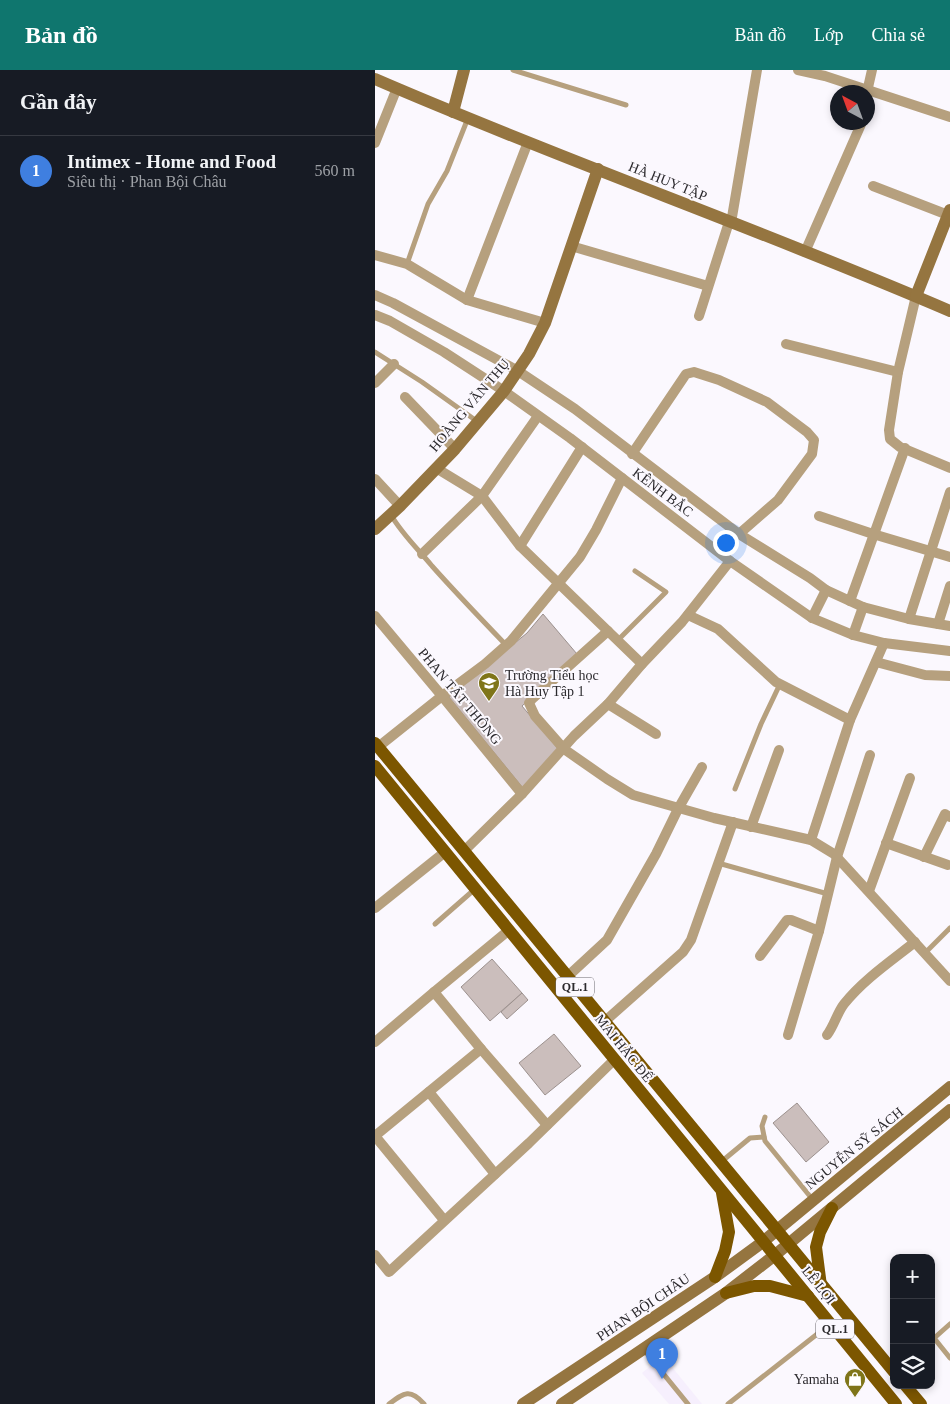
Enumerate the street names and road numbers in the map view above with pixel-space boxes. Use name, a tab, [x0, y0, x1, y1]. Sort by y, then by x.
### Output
street label: HÀ HUY TẬP	[626, 158, 710, 204]
street label: HOÀNG VĂN THỤ	[426, 355, 512, 455]
street label: KÊNH BẮC	[630, 464, 696, 520]
street label: PHAN TẤT THÔNG	[415, 645, 505, 747]
road number: QL.1	[556, 978, 594, 996]
street label: MAI HẮC ĐẾ	[592, 1011, 656, 1085]
street label: NGUYỄN SỸ SÁCH	[801, 1103, 906, 1192]
street label: LÊ LỢI	[799, 1263, 839, 1307]
street label: PHAN BỘI CHÂU	[593, 1270, 693, 1344]
road number: QL.1	[816, 1320, 854, 1338]

